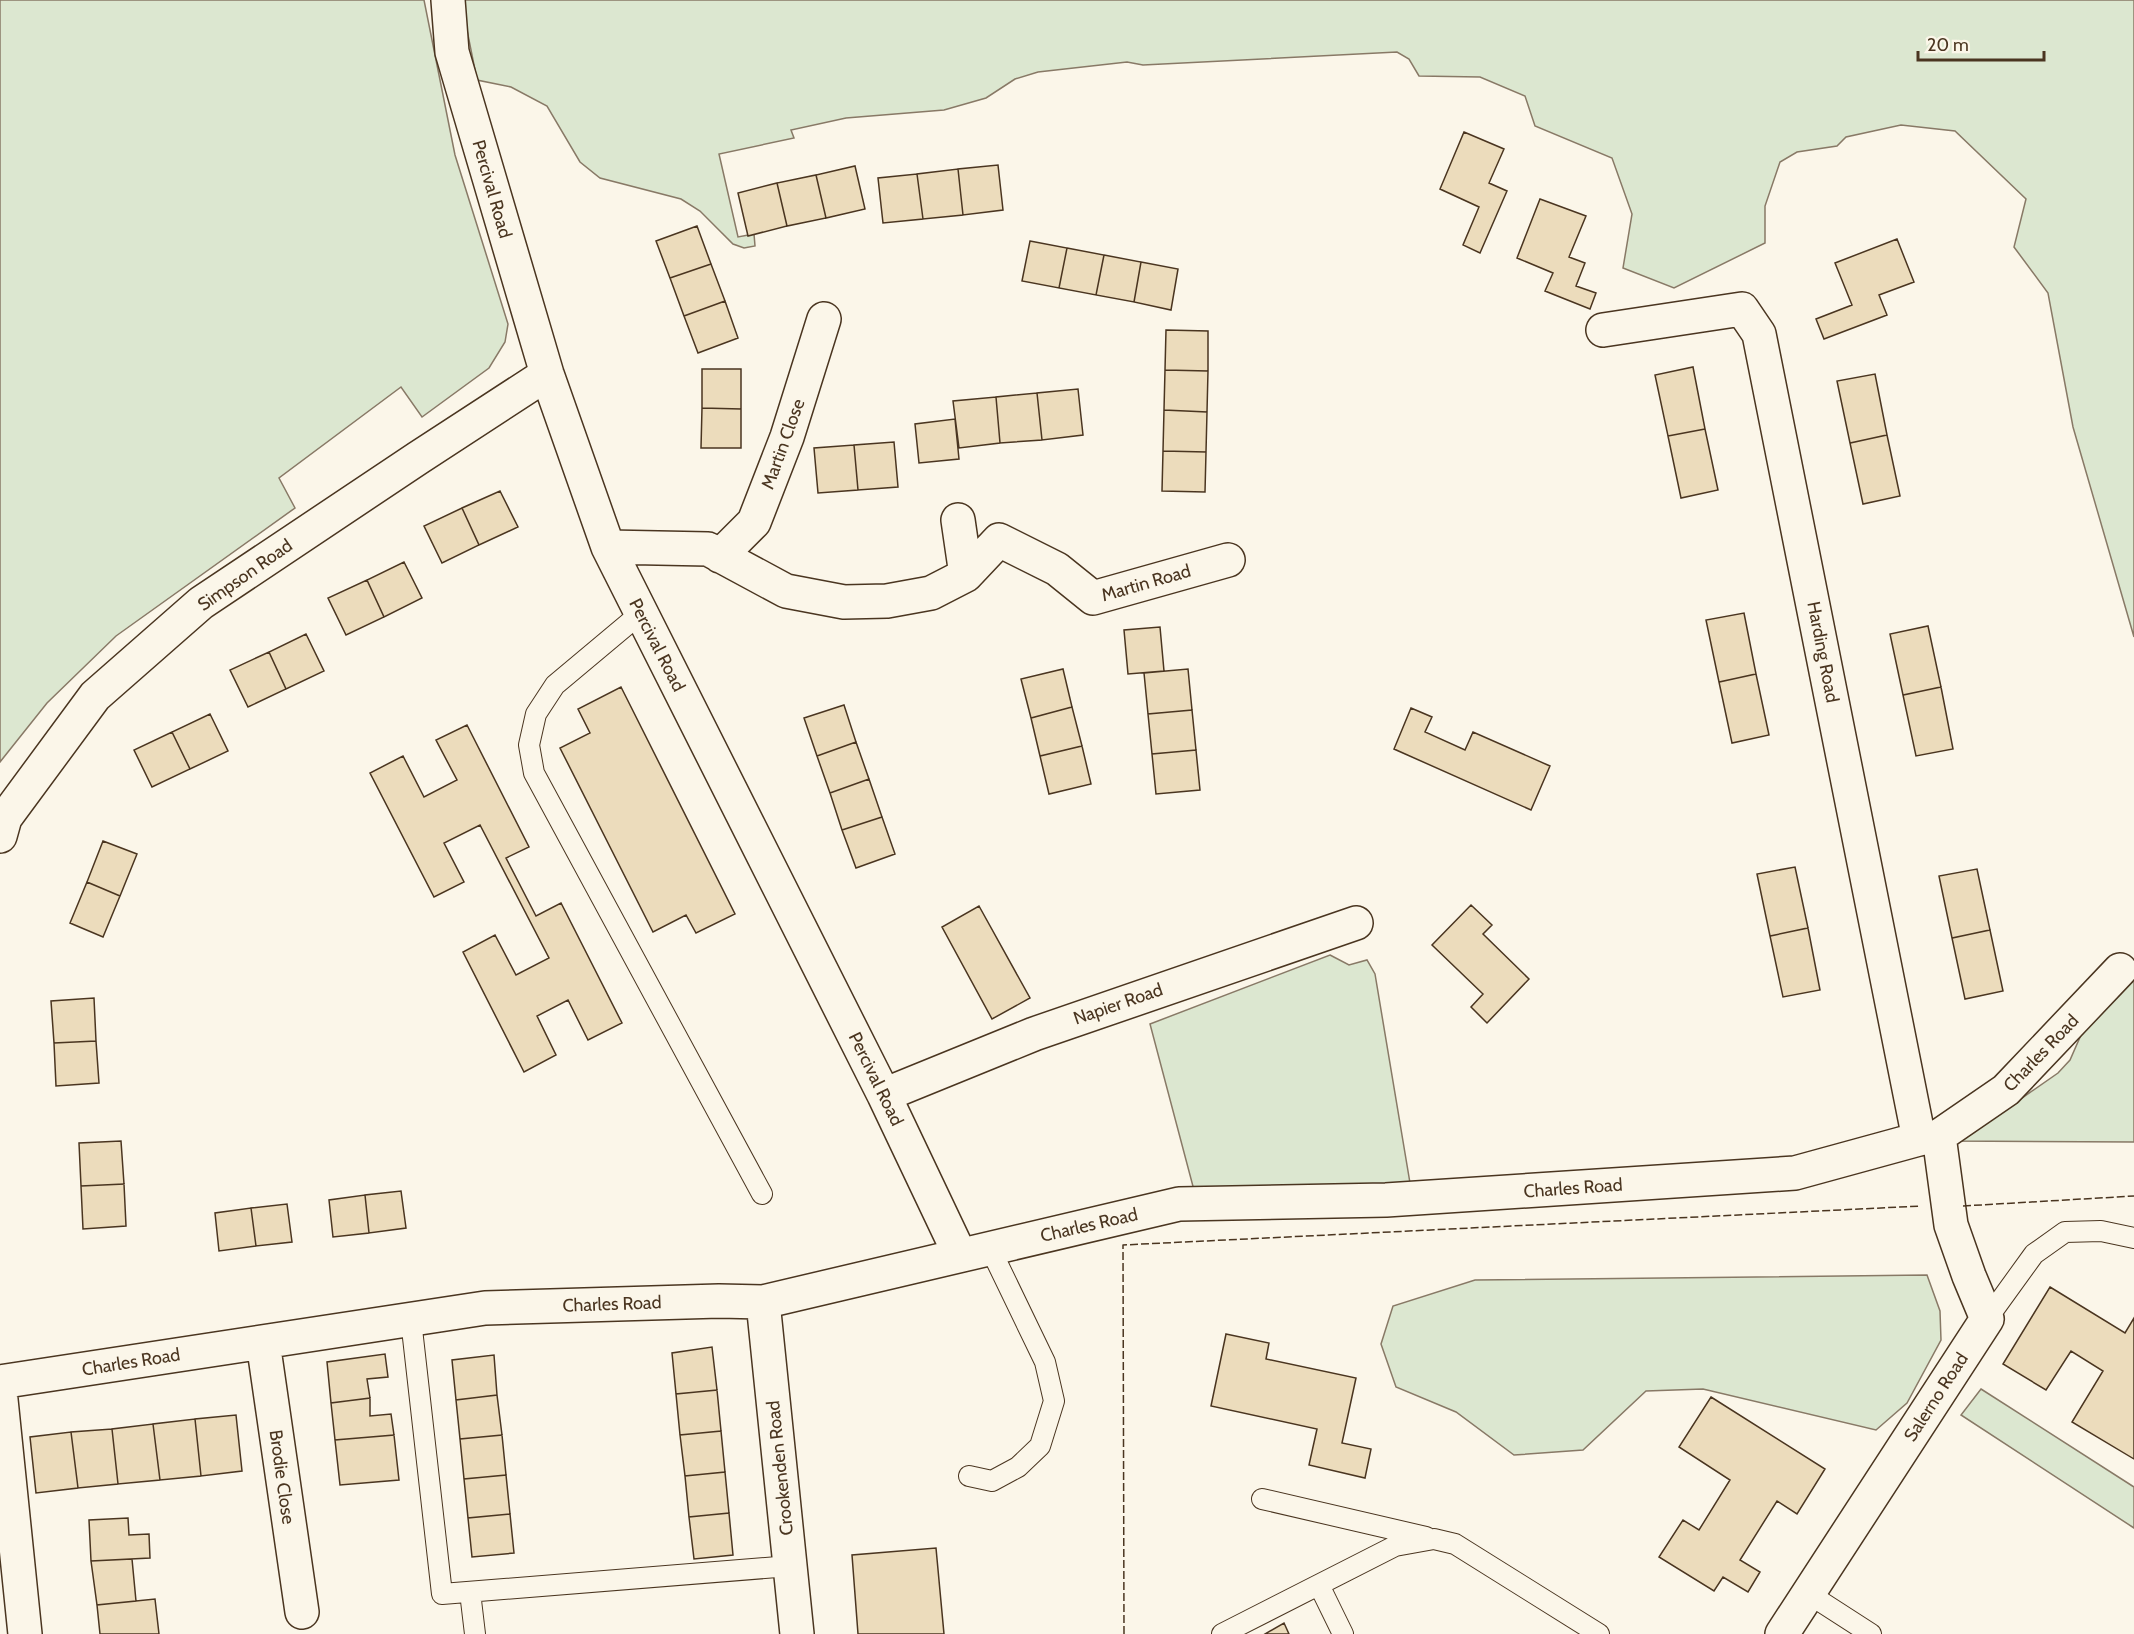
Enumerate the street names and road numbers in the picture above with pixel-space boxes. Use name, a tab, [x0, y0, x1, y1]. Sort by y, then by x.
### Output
street label: Percival Road	[467, 137, 517, 241]
street label: Martin Close	[756, 396, 810, 492]
street label: Simpson Road	[193, 534, 297, 616]
street label: Martin Road	[1099, 560, 1193, 606]
street label: Percival Road	[624, 595, 690, 695]
street label: Harding Road	[1802, 600, 1844, 704]
street label: Napier Road	[1070, 978, 1166, 1030]
street label: Charles Road	[1999, 1010, 2083, 1096]
street label: Percival Road	[844, 1029, 908, 1129]
street label: Charles Road	[1523, 1174, 1623, 1202]
street label: Charles Road	[1038, 1203, 1140, 1247]
street label: Charles Road	[562, 1291, 662, 1317]
street label: Charles Road	[80, 1343, 182, 1381]
street label: Salerno Road	[1899, 1349, 1973, 1445]
street label: Crookenden Road	[762, 1399, 798, 1537]
street label: Brodie Close	[265, 1428, 299, 1526]

